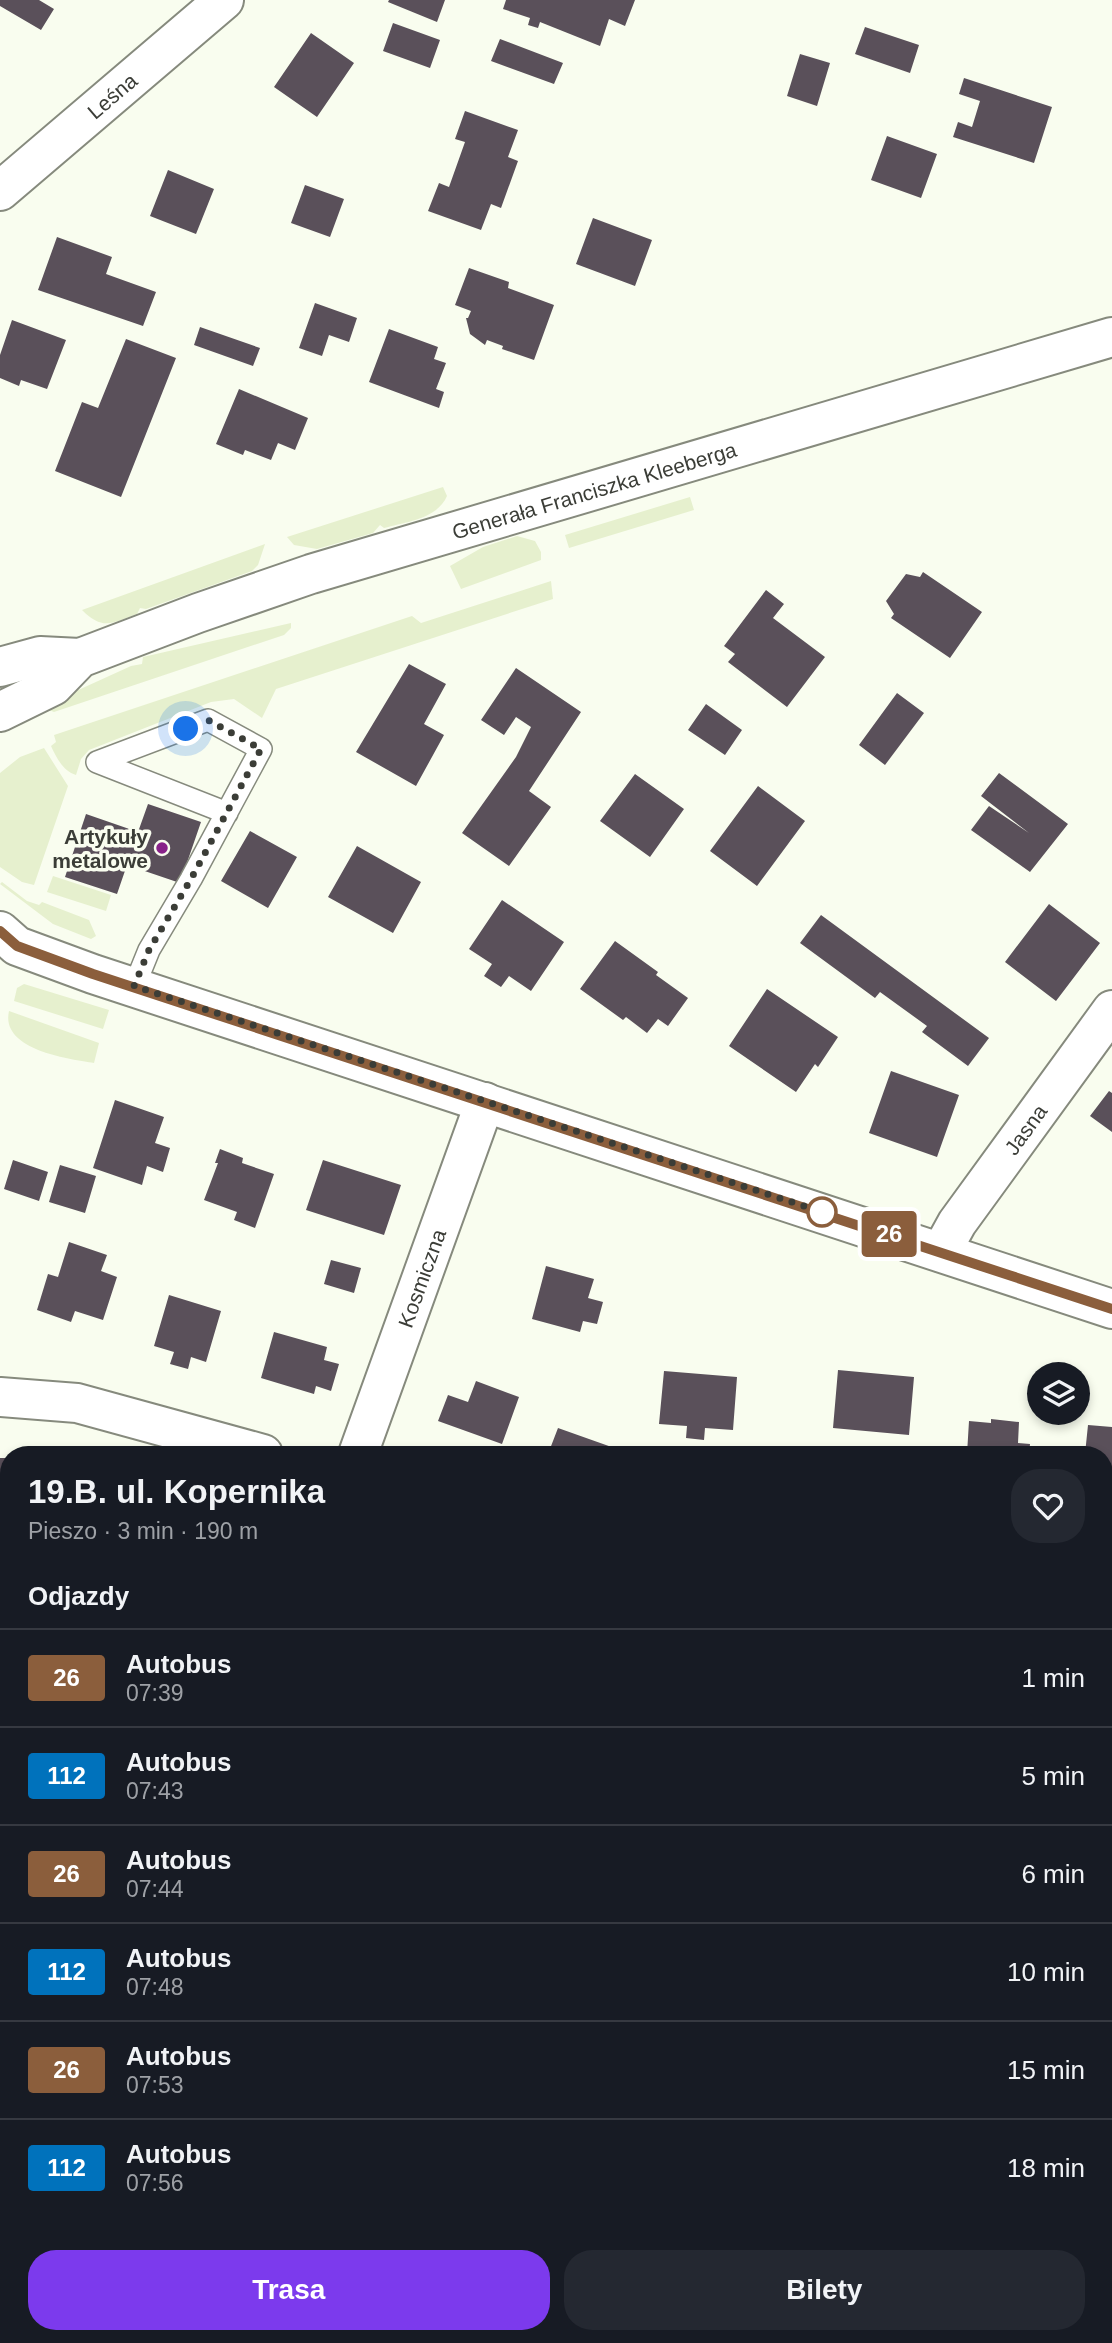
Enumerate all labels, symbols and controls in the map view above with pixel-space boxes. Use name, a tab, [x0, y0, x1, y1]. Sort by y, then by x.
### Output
street label: Leśna	[83, 68, 141, 123]
street label: Generała Franciszka Kleeberga	[449, 437, 739, 543]
your location	[168, 711, 203, 746]
place label: Artykuły metalowe	[52, 825, 148, 872]
marker: Artykuły metalowe	[154, 840, 170, 856]
street label: Jasna	[999, 1100, 1051, 1159]
unlabelled marker	[807, 1197, 837, 1227]
line badge: 26	[858, 1211, 920, 1257]
text: 26	[876, 1220, 902, 1247]
street label: Kosmiczna	[393, 1226, 450, 1330]
map controls	[1027, 1362, 1090, 1425]
button: layers	[1027, 1362, 1090, 1425]
button: heart	[1011, 1469, 1085, 1543]
text: 19.B. ul. Kopernika	[28, 1473, 325, 1510]
text: Pieszo · 3 min · 190 m	[28, 1518, 258, 1544]
text: Odjazdy	[28, 1581, 129, 1611]
text: Autobus	[126, 1649, 231, 1679]
text: 1 min	[1021, 1663, 1085, 1693]
text: 26	[53, 1664, 80, 1691]
text: 07:39	[126, 1680, 184, 1706]
text: Autobus	[126, 1747, 231, 1777]
text: 5 min	[1021, 1761, 1085, 1791]
text: 112	[47, 1762, 86, 1789]
text: 07:43	[126, 1778, 184, 1804]
text: Autobus	[126, 1845, 231, 1875]
text: 6 min	[1021, 1859, 1085, 1889]
text: 26	[53, 1860, 80, 1887]
text: 07:44	[126, 1876, 184, 1902]
text: Autobus	[126, 1943, 231, 1973]
text: 10 min	[1007, 1957, 1085, 1987]
text: 112	[47, 1958, 86, 1985]
text: 07:48	[126, 1974, 184, 2000]
text: Autobus	[126, 2041, 231, 2071]
text: 15 min	[1007, 2055, 1085, 2085]
text: 26	[53, 2056, 80, 2083]
text: 07:53	[126, 2072, 184, 2098]
text: Autobus	[126, 2139, 231, 2169]
text: 18 min	[1007, 2153, 1085, 2183]
text: 112	[47, 2154, 86, 2181]
text: 07:56	[126, 2170, 184, 2196]
button: Trasa	[28, 2250, 550, 2330]
button: Bilety	[564, 2250, 1085, 2330]

